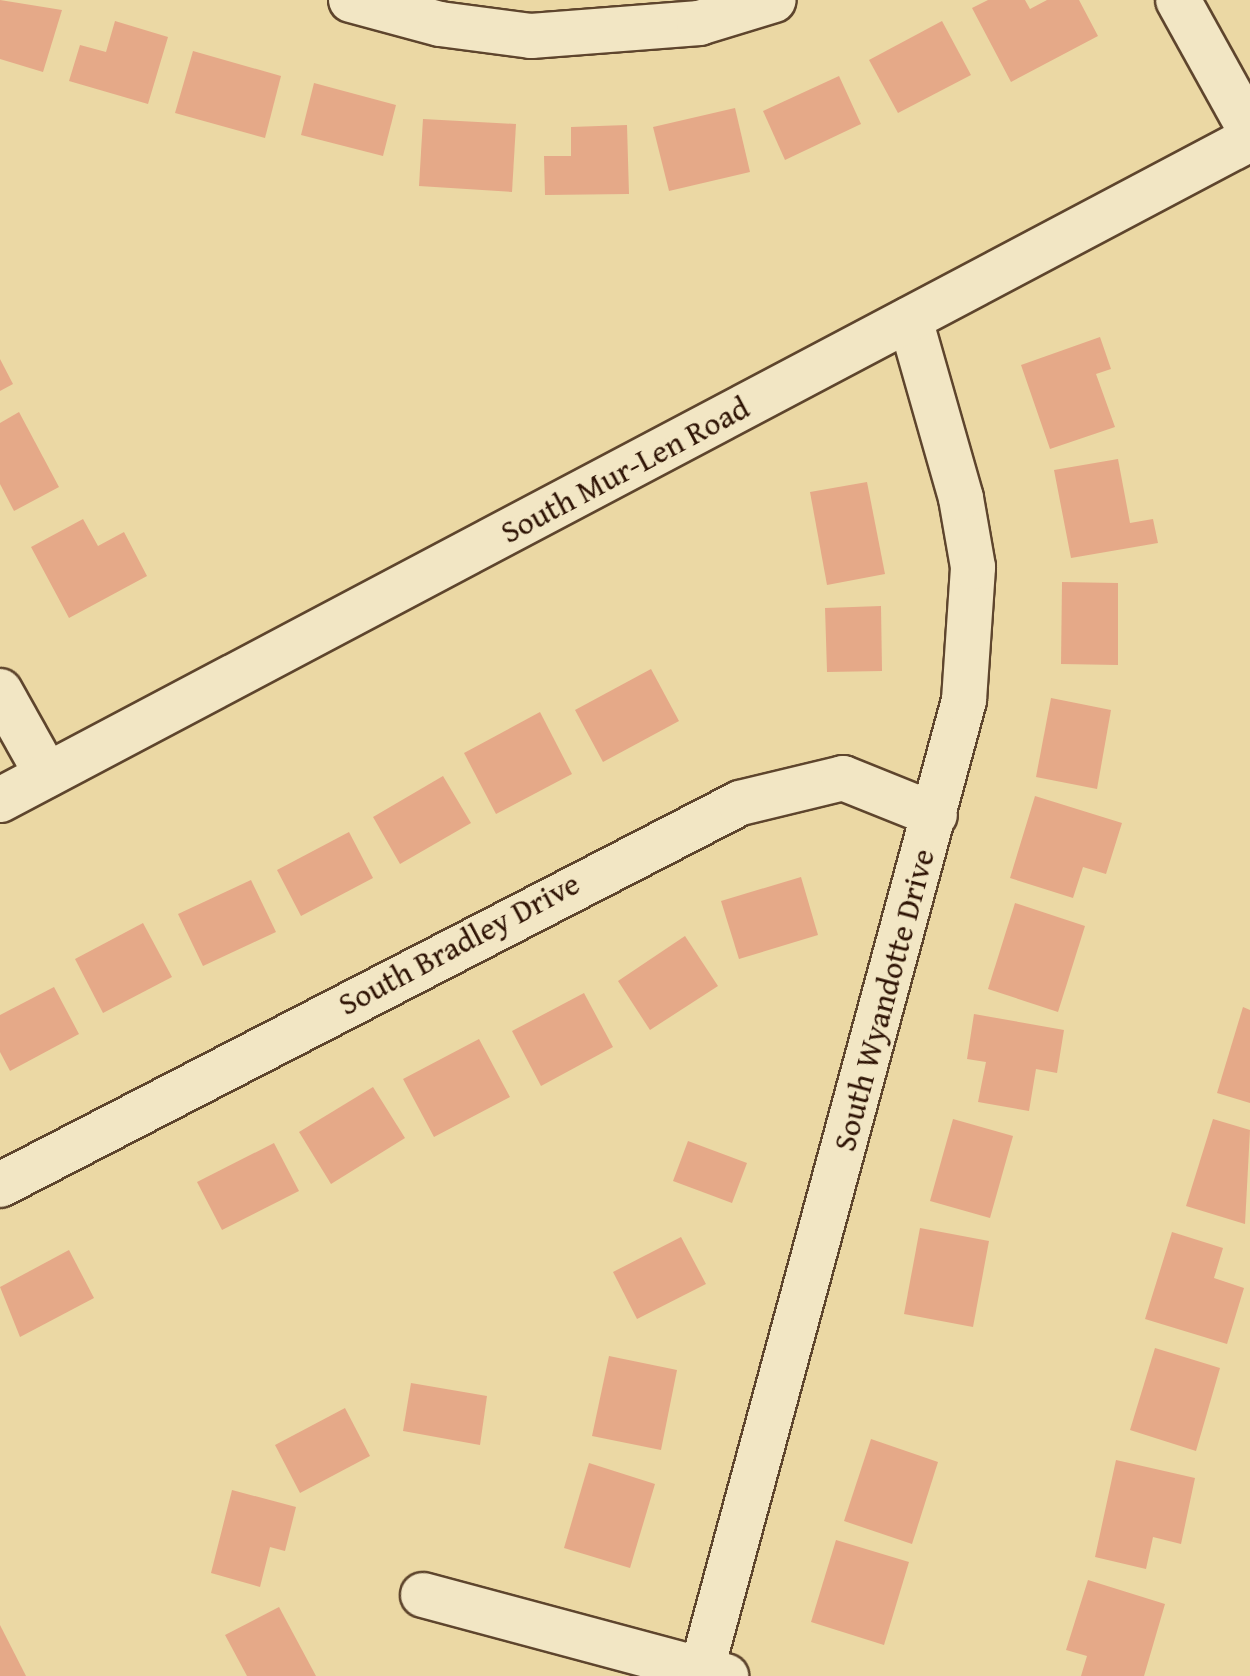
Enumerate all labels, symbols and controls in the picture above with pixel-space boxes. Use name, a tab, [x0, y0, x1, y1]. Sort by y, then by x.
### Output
street label: South Mur-Len Road	[494, 388, 756, 552]
street label: South Wyandotte Drive	[825, 845, 943, 1155]
street label: South Bradley Drive	[332, 864, 586, 1024]

